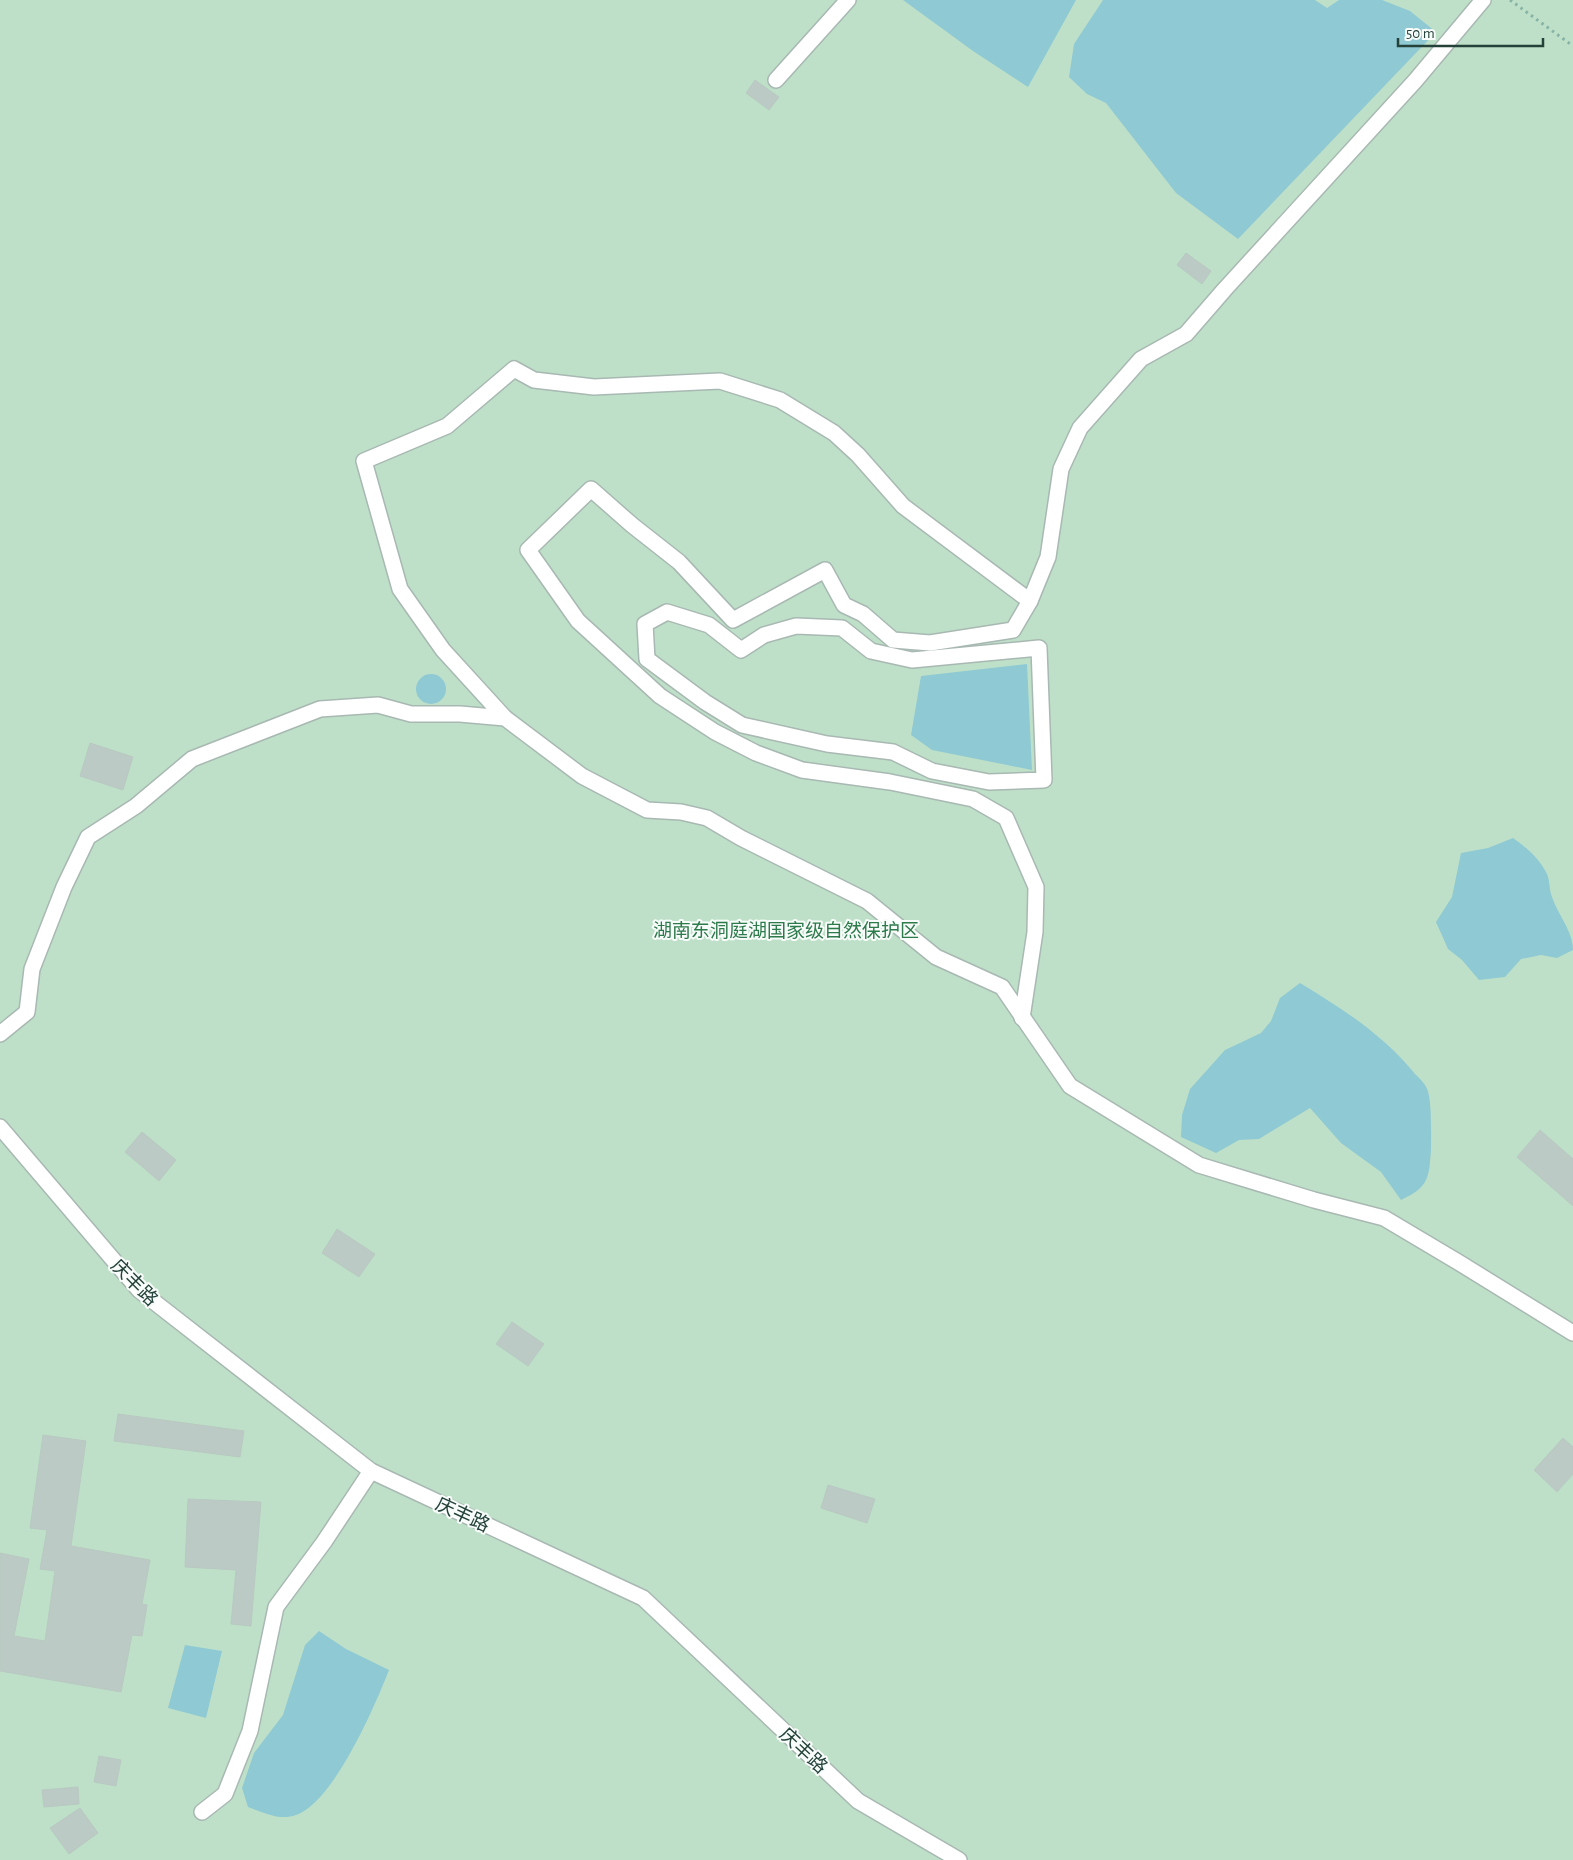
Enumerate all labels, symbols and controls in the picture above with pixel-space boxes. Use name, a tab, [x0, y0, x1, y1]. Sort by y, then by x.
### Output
scale bar	[1398, 15, 1543, 47]
text: 50 m	[1406, 26, 1435, 41]
park label: 湖南东洞庭湖国家级自然保护区	[653, 920, 919, 941]
street label: 庆丰路	[107, 1255, 162, 1310]
street label: 庆丰路	[433, 1494, 493, 1536]
street label: 庆丰路	[776, 1724, 831, 1777]

